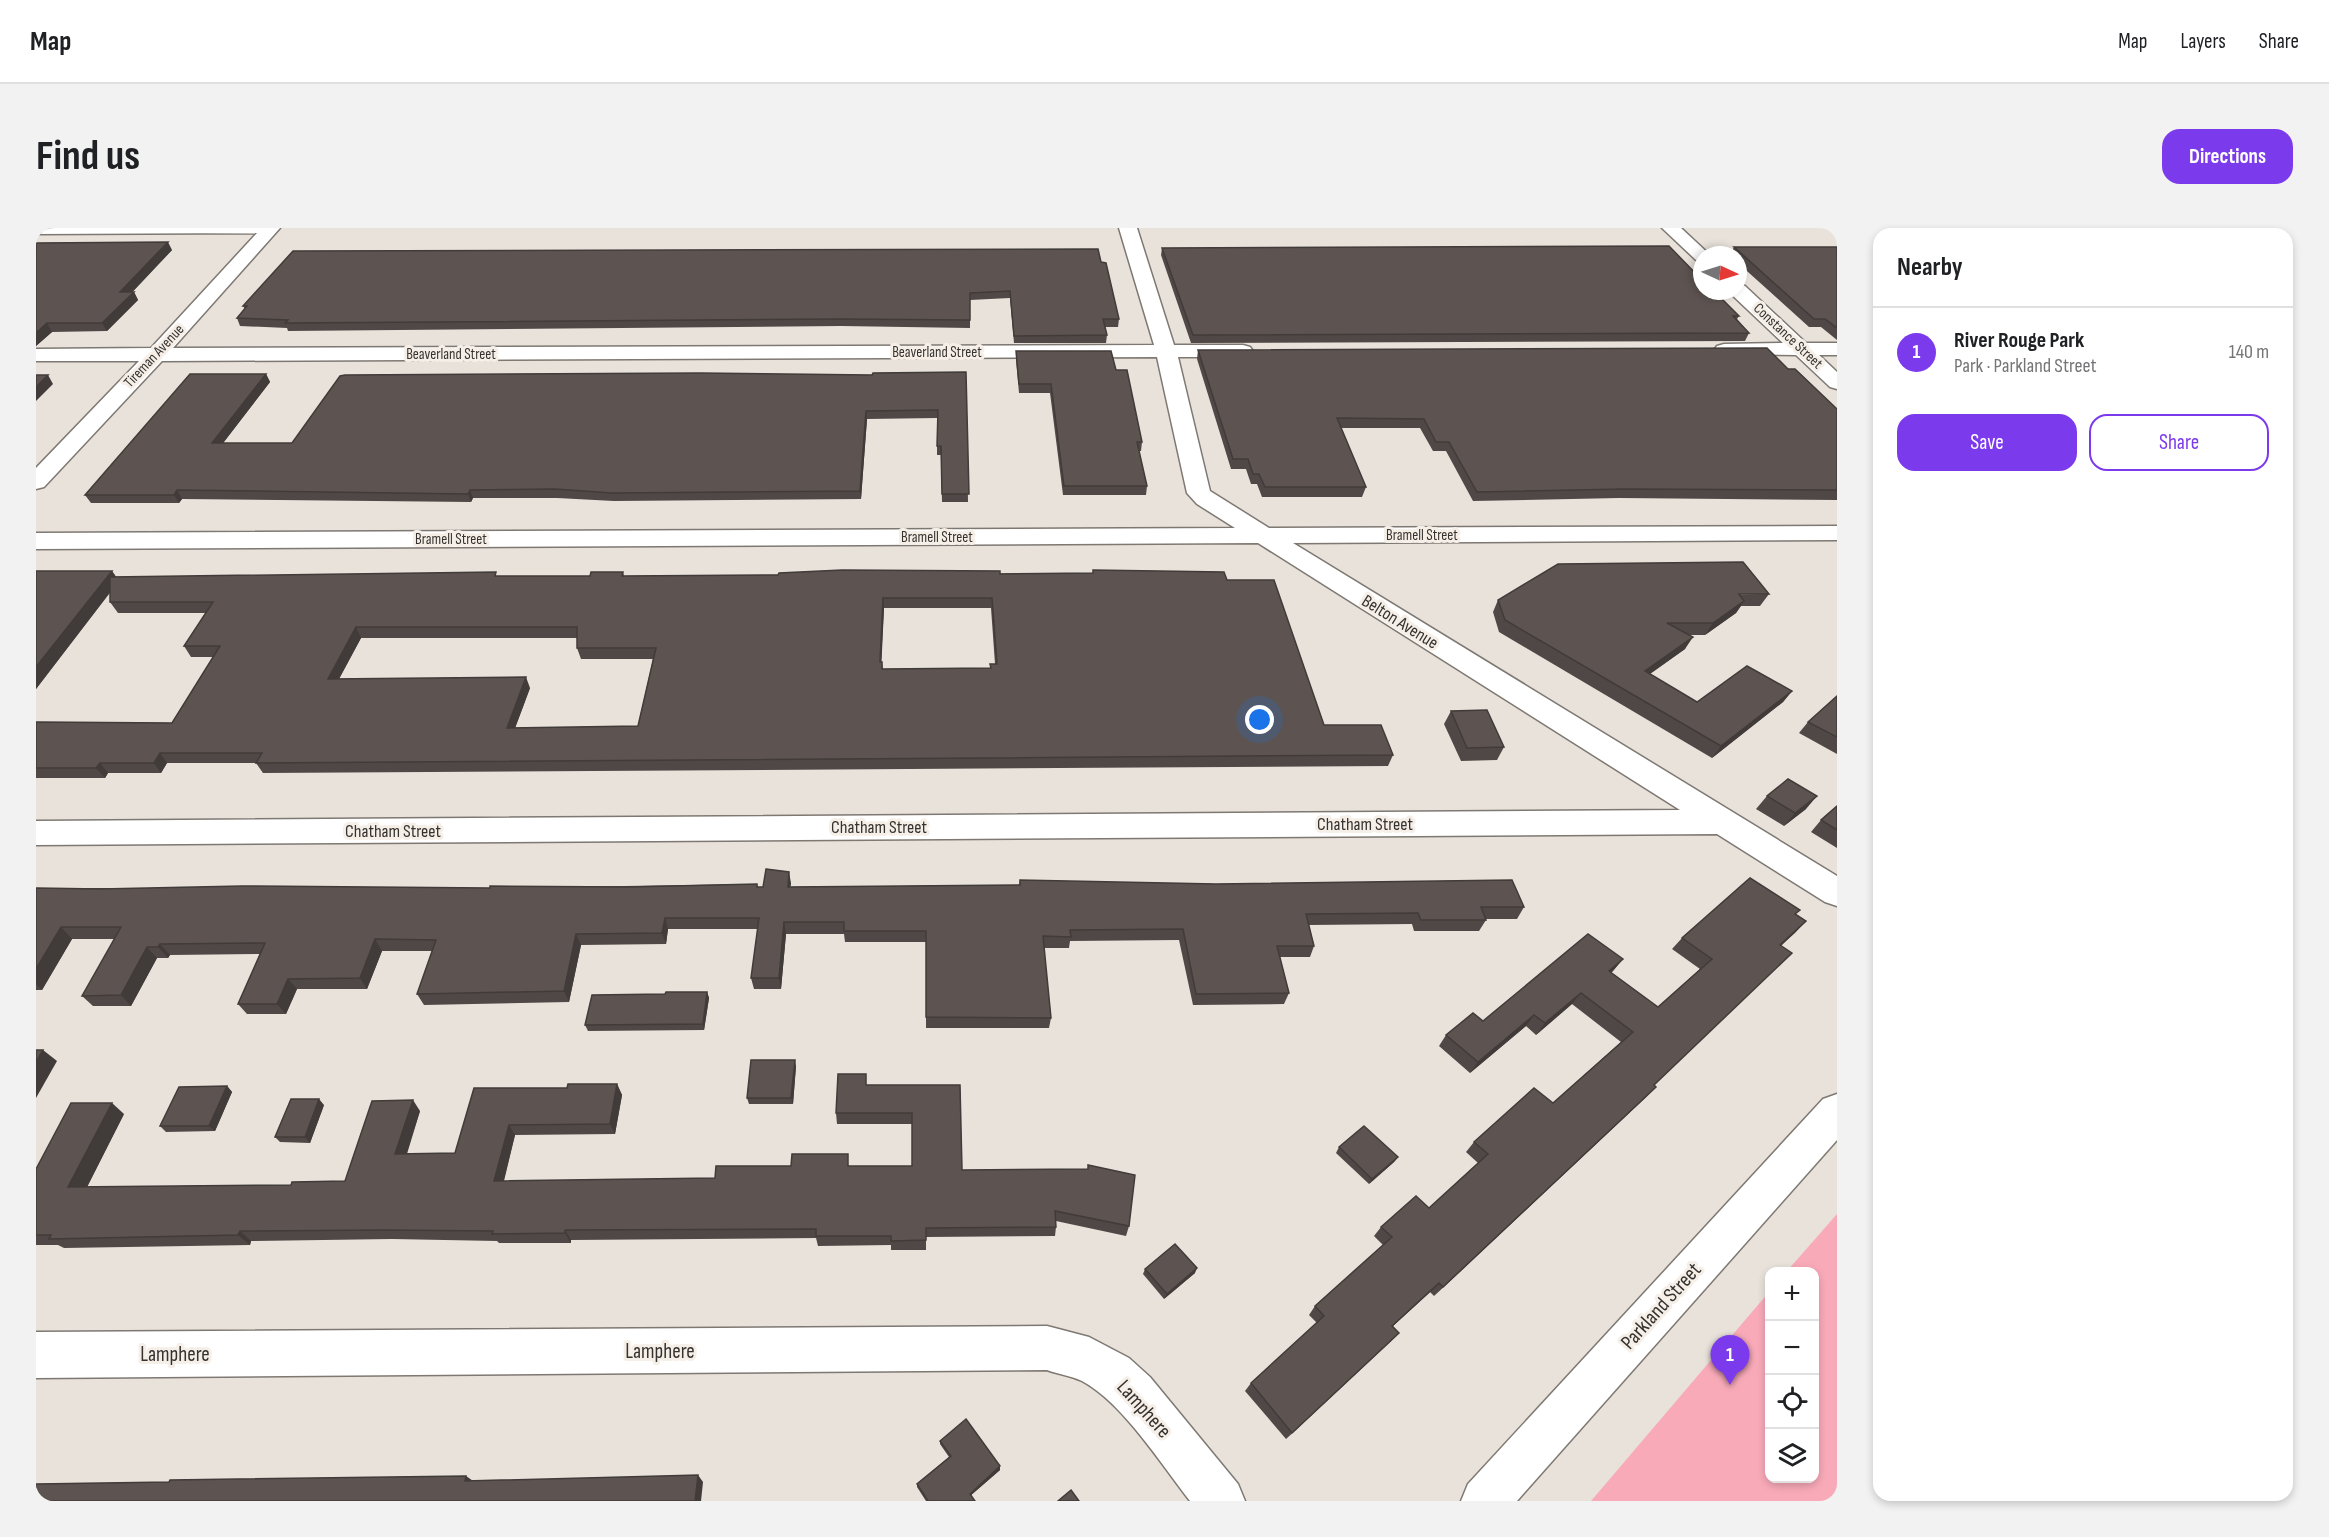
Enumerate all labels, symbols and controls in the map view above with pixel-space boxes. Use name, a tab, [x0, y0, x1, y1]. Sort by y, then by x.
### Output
text: Map	[30, 25, 71, 58]
text: Map	[2118, 29, 2147, 54]
text: Layers	[2180, 29, 2226, 54]
text: Share	[2259, 29, 2299, 54]
button: Directions	[2162, 129, 2293, 184]
text: Find us	[36, 131, 140, 182]
north arrow	[1693, 246, 1747, 300]
text: Nearby	[1897, 252, 1963, 283]
street label: Constance Street	[1749, 299, 1827, 373]
street label: Tireman Avenue	[120, 320, 188, 392]
text: River Rouge Park	[1954, 327, 2084, 354]
text: 1	[1913, 340, 1920, 364]
text: 140 m	[2229, 340, 2269, 364]
street label: Beaverland Street	[892, 343, 982, 362]
street label: Beaverland Street	[406, 345, 496, 364]
text: Park · Parkland Street	[1954, 354, 2097, 378]
button: Save	[1897, 414, 2077, 471]
button: Share	[2089, 414, 2269, 471]
street label: Bramell Street	[1386, 526, 1458, 545]
street label: Bramell Street	[901, 528, 973, 547]
street label: Bramell Street	[415, 530, 487, 549]
street label: Belton Avenue	[1358, 590, 1442, 654]
your location	[1245, 705, 1274, 734]
street label: Chatham Street	[1317, 814, 1413, 835]
street label: Chatham Street	[831, 817, 927, 838]
street label: Chatham Street	[345, 821, 441, 842]
street label: Parkland Street	[1616, 1257, 1706, 1355]
map controls	[1765, 1267, 1819, 1483]
button: +	[1765, 1267, 1819, 1321]
button: −	[1765, 1321, 1819, 1375]
pin: 1	[1710, 1336, 1750, 1385]
street label: Lamphere	[625, 1339, 695, 1364]
street label: Lamphere	[140, 1342, 210, 1367]
street label: Lamphere	[1111, 1375, 1177, 1443]
button: locate	[1765, 1375, 1819, 1429]
button: layers	[1765, 1429, 1819, 1483]

